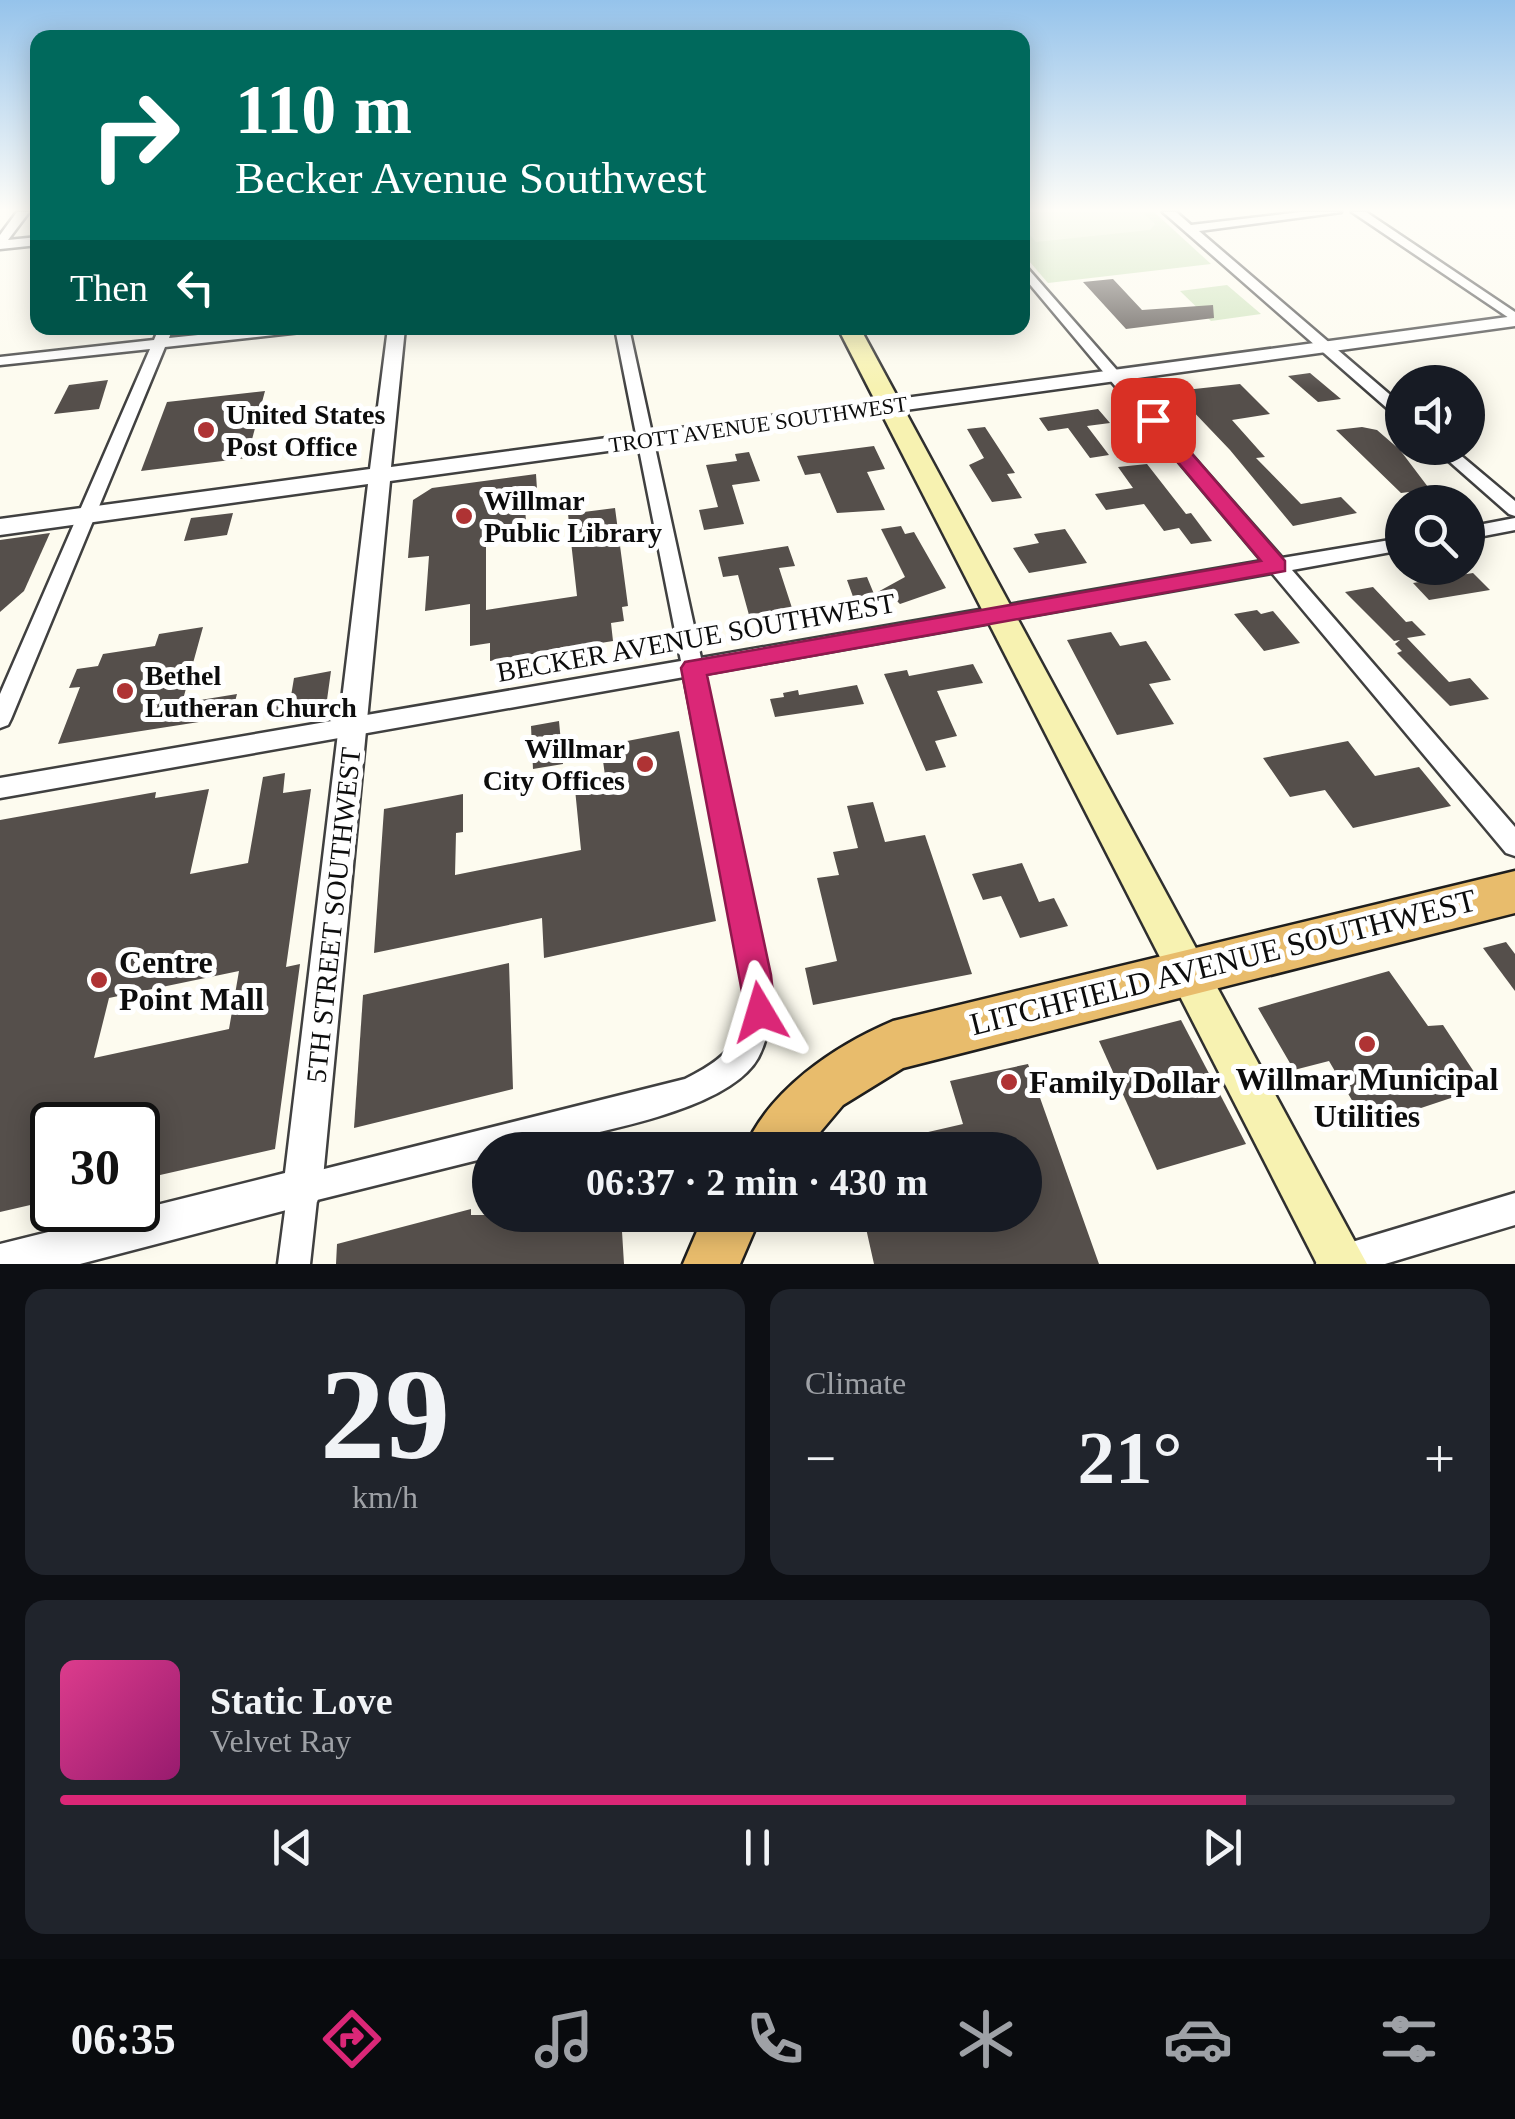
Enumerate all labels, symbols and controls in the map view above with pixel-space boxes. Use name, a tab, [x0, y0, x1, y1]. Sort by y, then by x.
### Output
icon: right	[70, 70, 200, 200]
text: 110 m	[235, 71, 412, 148]
text: Becker Avenue Southwest	[235, 153, 707, 203]
icon: left	[168, 260, 223, 315]
text: Then	[70, 267, 148, 309]
map controls	[1385, 365, 1485, 585]
button: sound	[1385, 365, 1485, 465]
pin	[1111, 378, 1196, 463]
street label: TROTT AVENUE SOUTHWEST	[607, 391, 909, 458]
icon: arrive	[1126, 393, 1181, 448]
place label: United States Post Office	[226, 399, 386, 462]
marker: United States Post Office	[195, 419, 217, 441]
place label: Willmar Public Library	[484, 485, 662, 548]
button: search	[1385, 485, 1485, 585]
marker: Willmar Public Library	[453, 505, 475, 527]
street label: BECKER AVENUE SOUTHWEST	[494, 587, 898, 688]
place label: Bethel Lutheran Church	[145, 660, 357, 723]
marker: Bethel Lutheran Church	[114, 680, 136, 702]
place label: Willmar City Offices	[483, 733, 625, 796]
street label: 5TH STREET SOUTHWEST	[300, 746, 367, 1084]
marker: Willmar City Offices	[634, 753, 656, 775]
street label: LITCHFIELD AVENUE SOUTHWEST	[966, 881, 1480, 1042]
place label: Centre Point Mall	[119, 944, 264, 1017]
position arrow	[708, 960, 812, 1064]
marker: Centre Point Mall	[88, 969, 110, 991]
marker: Willmar Municipal Utilities	[1356, 1033, 1378, 1055]
place label: Willmar Municipal Utilities	[1236, 1061, 1499, 1134]
place label: Family Dollar	[1029, 1064, 1220, 1100]
marker: Family Dollar	[998, 1071, 1020, 1093]
speed limit sign: 30	[30, 1102, 160, 1232]
text: 06:37 · 2 min · 430 m	[586, 1161, 928, 1203]
text: 29	[320, 1342, 450, 1486]
text: Climate	[805, 1365, 906, 1401]
text: 21°	[1078, 1416, 1183, 1499]
text: −	[805, 1428, 836, 1489]
text: +	[1424, 1428, 1455, 1489]
text: km/h	[352, 1479, 418, 1515]
text: Static Love	[210, 1680, 393, 1722]
text: Velvet Ray	[210, 1723, 351, 1759]
icon: previous	[265, 1820, 320, 1875]
icon: pause	[730, 1820, 785, 1875]
icon: next	[1195, 1820, 1250, 1875]
icon: directions	[317, 2004, 387, 2074]
icon: music	[529, 2004, 599, 2074]
icon: phone	[740, 2004, 810, 2074]
icon: climate	[951, 2004, 1021, 2074]
icon: car	[1163, 2004, 1233, 2074]
icon: filters	[1374, 2004, 1444, 2074]
text: 06:35	[71, 2014, 176, 2064]

